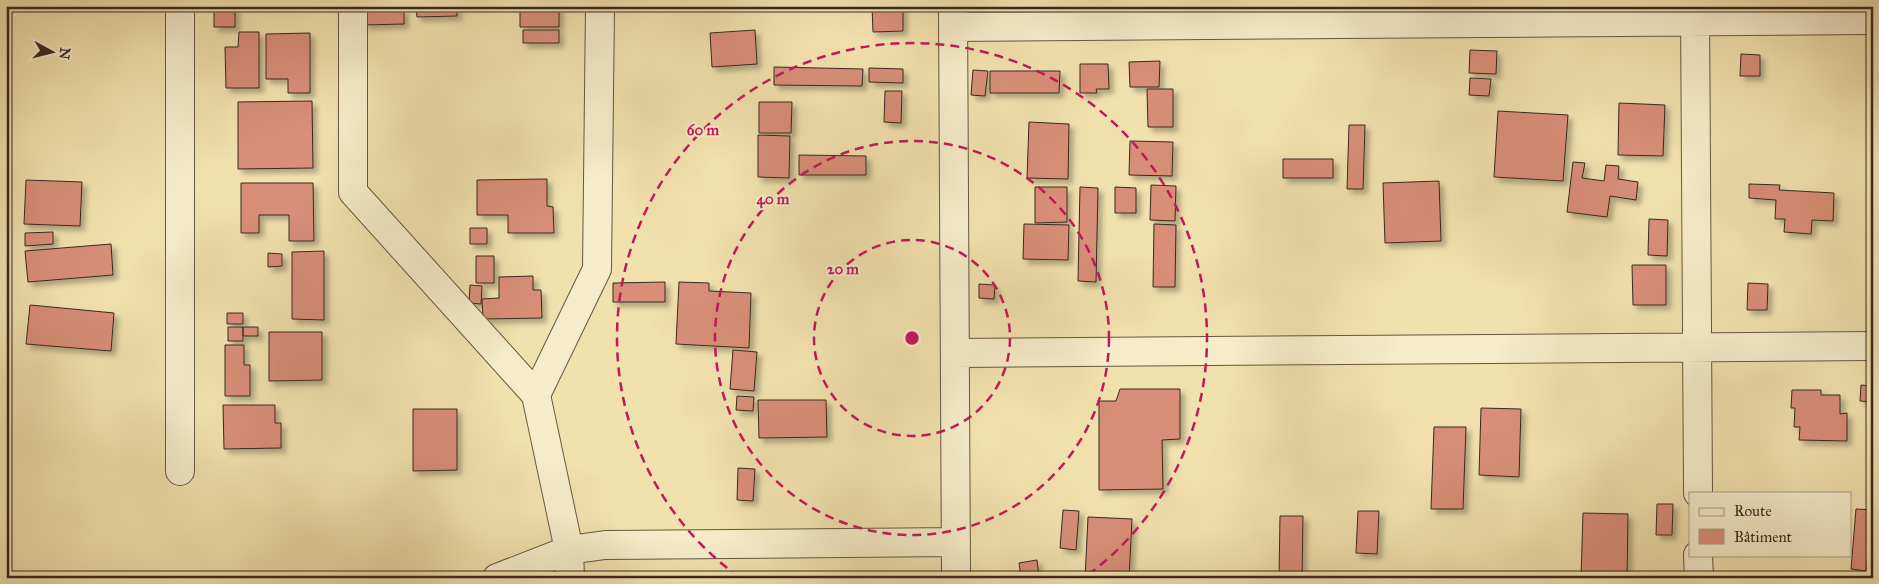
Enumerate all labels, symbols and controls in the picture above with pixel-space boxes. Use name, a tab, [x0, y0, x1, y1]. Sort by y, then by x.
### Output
north arrow	[28, 28, 78, 78]
text: N	[55, 47, 74, 61]
text: 60 m	[687, 121, 720, 139]
text: 40 m	[757, 190, 790, 209]
text: 20 m	[827, 260, 859, 278]
centre of rings	[903, 329, 921, 347]
legend	[1689, 492, 1852, 556]
text: Route	[1734, 502, 1772, 520]
text: Bâtiment	[1734, 528, 1793, 546]

